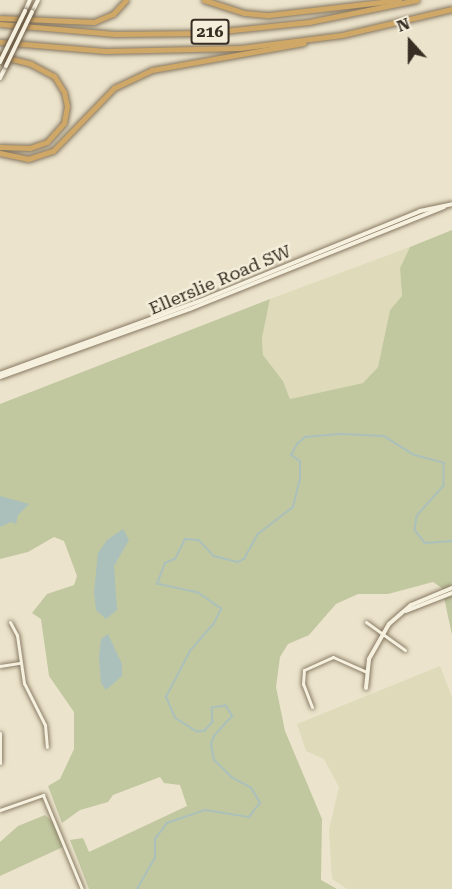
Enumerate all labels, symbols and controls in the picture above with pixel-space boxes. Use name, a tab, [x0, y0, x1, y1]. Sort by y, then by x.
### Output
north arrow	[380, 12, 440, 72]
text: N	[394, 14, 413, 36]
road number: 216	[190, 19, 230, 45]
street label: Ellerslie Road SW	[146, 240, 294, 320]

